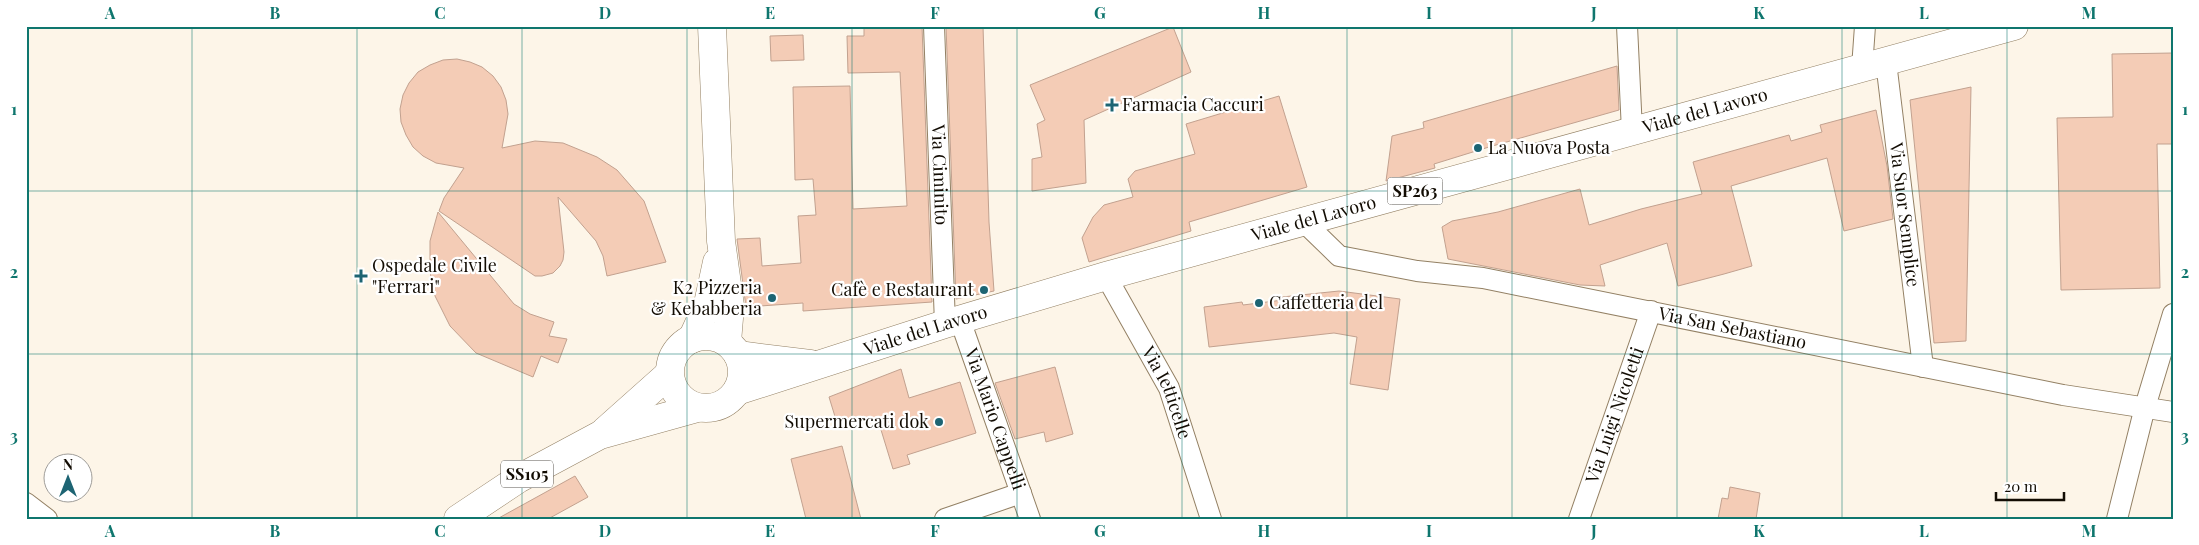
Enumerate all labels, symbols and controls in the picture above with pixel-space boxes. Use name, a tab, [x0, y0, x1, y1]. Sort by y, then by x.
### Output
text: A	[104, 2, 116, 23]
text: B	[270, 2, 281, 23]
text: C	[434, 2, 446, 23]
text: D	[599, 2, 611, 23]
text: E	[765, 2, 775, 23]
text: F	[930, 2, 940, 23]
text: G	[1094, 2, 1106, 23]
text: H	[1258, 2, 1271, 23]
text: I	[1426, 2, 1432, 23]
text: J	[1590, 2, 1597, 23]
text: K	[1753, 2, 1765, 23]
text: L	[1919, 2, 1929, 23]
text: M	[2082, 2, 2097, 23]
street label: Viale del Lavoro	[1639, 81, 1770, 139]
place label: Farmacia Caccuri	[1122, 92, 1264, 116]
text: 1	[11, 98, 17, 119]
text: 1	[2182, 98, 2188, 119]
marker: Farmacia Caccuri	[1106, 99, 1118, 111]
street label: Via Ciminito	[927, 123, 954, 226]
place label: La Nuova Posta	[1488, 135, 1610, 159]
street label: Via Suor Semplice	[1885, 140, 1926, 288]
marker: La Nuova Posta	[1472, 142, 1484, 154]
road number: SP263	[1388, 178, 1442, 205]
street label: Viale del Lavoro	[1247, 189, 1379, 247]
place label: Ospedale Civile "Ferrari"	[372, 253, 497, 298]
text: 2	[10, 261, 18, 282]
text: 2	[2181, 261, 2189, 282]
marker: Ospedale Civile "Ferrari"	[354, 269, 368, 283]
place label: K2 Pizzeria & Kebabberia	[651, 275, 762, 320]
place label: Cafè e Restaurant	[831, 277, 975, 301]
marker: Cafè e Restaurant	[978, 284, 990, 296]
place label: Caffetteria del	[1269, 290, 1383, 314]
marker: K2 Pizzeria & Kebabberia	[766, 292, 778, 304]
marker: Caffetteria del	[1253, 297, 1265, 309]
street label: Viale del Lavoro	[859, 299, 990, 361]
street label: Via San Sebastiano	[1655, 300, 1809, 354]
street label: Via Ietticelle	[1136, 341, 1198, 442]
street label: Via Luigi Nicoletti	[1579, 343, 1649, 487]
street label: Via Mario Cappelli	[959, 344, 1032, 493]
place label: Supermercati dok	[785, 409, 929, 433]
marker: Supermercati dok	[933, 416, 945, 428]
text: 3	[10, 425, 18, 446]
text: 3	[2181, 425, 2189, 446]
north arrow	[42, 452, 92, 502]
text: N	[63, 455, 73, 474]
road number: SS105	[501, 460, 553, 488]
scale bar	[1996, 470, 2064, 502]
text: 20 m	[2004, 476, 2038, 496]
text: A	[104, 520, 116, 541]
text: B	[270, 520, 281, 541]
text: C	[434, 520, 446, 541]
text: D	[599, 520, 611, 541]
text: E	[765, 520, 775, 541]
text: F	[930, 520, 940, 541]
text: G	[1094, 520, 1106, 541]
text: H	[1258, 520, 1271, 541]
text: I	[1426, 520, 1432, 541]
text: J	[1590, 520, 1597, 541]
text: K	[1753, 520, 1765, 541]
text: L	[1919, 520, 1929, 541]
text: M	[2082, 520, 2097, 541]

